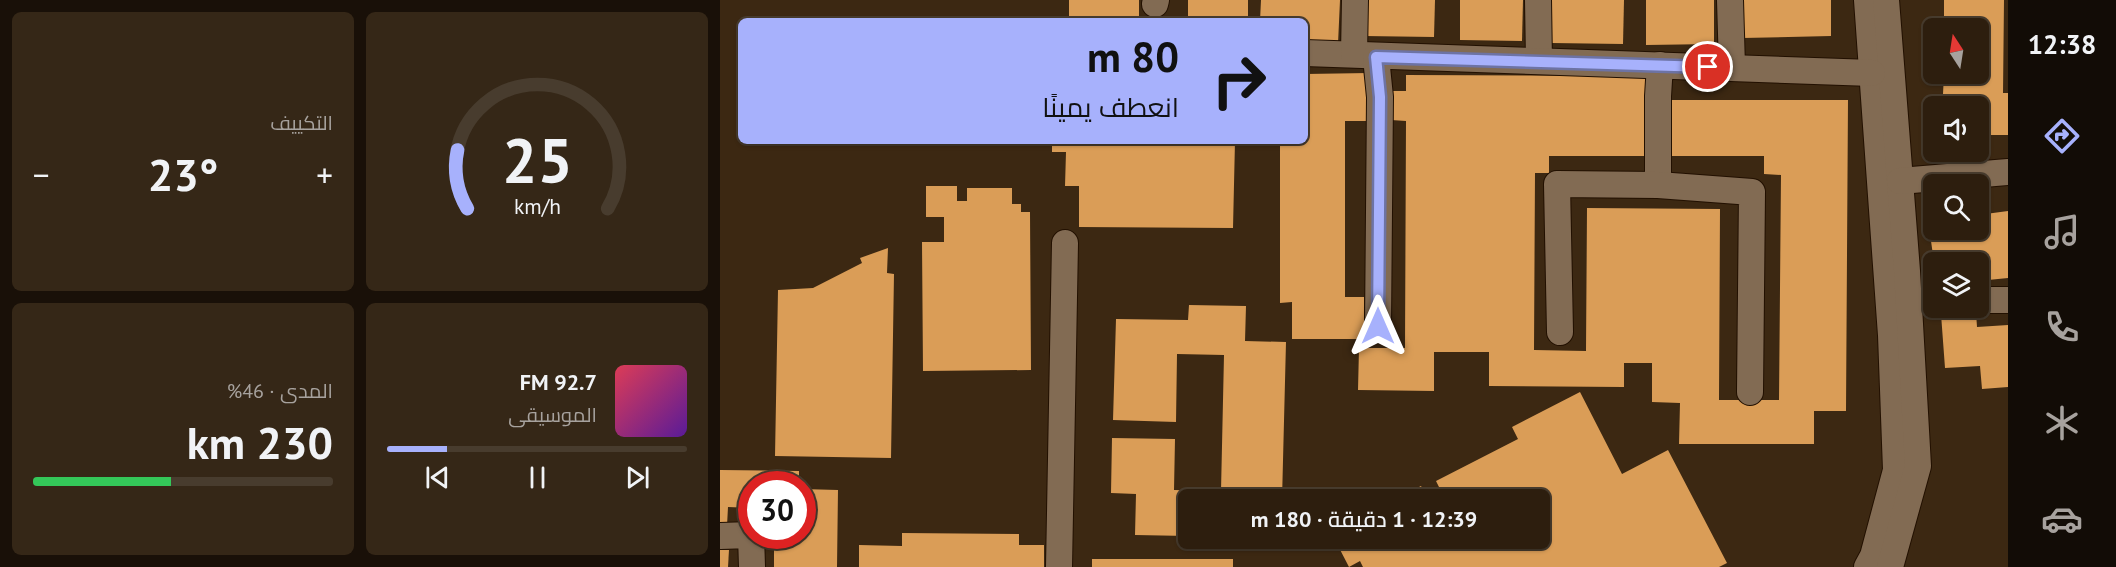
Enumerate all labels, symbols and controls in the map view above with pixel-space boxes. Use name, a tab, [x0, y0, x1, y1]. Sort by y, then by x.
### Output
north arrow	[1923, 18, 1989, 84]
map controls	[1923, 18, 1989, 318]
text: 12:38	[2028, 27, 2096, 61]
text: 80 m	[1087, 29, 1179, 84]
pin	[1682, 41, 1733, 92]
icon: right	[1200, 42, 1278, 120]
icon: arrive	[1691, 50, 1724, 83]
text: انعطف يمينًا	[1042, 90, 1179, 124]
button: sound	[1923, 96, 1989, 162]
text: التكييف	[270, 110, 333, 136]
icon: directions	[2041, 115, 2083, 157]
text: 25	[502, 119, 572, 200]
text: 23°	[148, 145, 218, 203]
text: −	[33, 153, 50, 196]
text: +	[316, 153, 333, 196]
button: search	[1923, 174, 1989, 240]
text: km/h	[513, 192, 560, 220]
icon: music	[2041, 211, 2083, 253]
button: layers	[1923, 252, 1989, 318]
position arrow	[1346, 294, 1410, 358]
icon: phone	[2041, 306, 2083, 348]
text: 92.7 FM	[520, 368, 597, 396]
text: المدى · 46%	[227, 378, 333, 404]
text: الموسيقى	[508, 402, 597, 428]
icon: climate	[2041, 402, 2083, 444]
text: 230 km	[187, 413, 333, 471]
icon: previous	[421, 461, 454, 494]
icon: pause	[521, 461, 554, 494]
icon: next	[621, 461, 654, 494]
speed limit sign: 30	[738, 471, 816, 549]
icon: car	[2041, 498, 2083, 540]
text: 12:39 · 1 دقيقة · 180 m	[1251, 505, 1477, 533]

